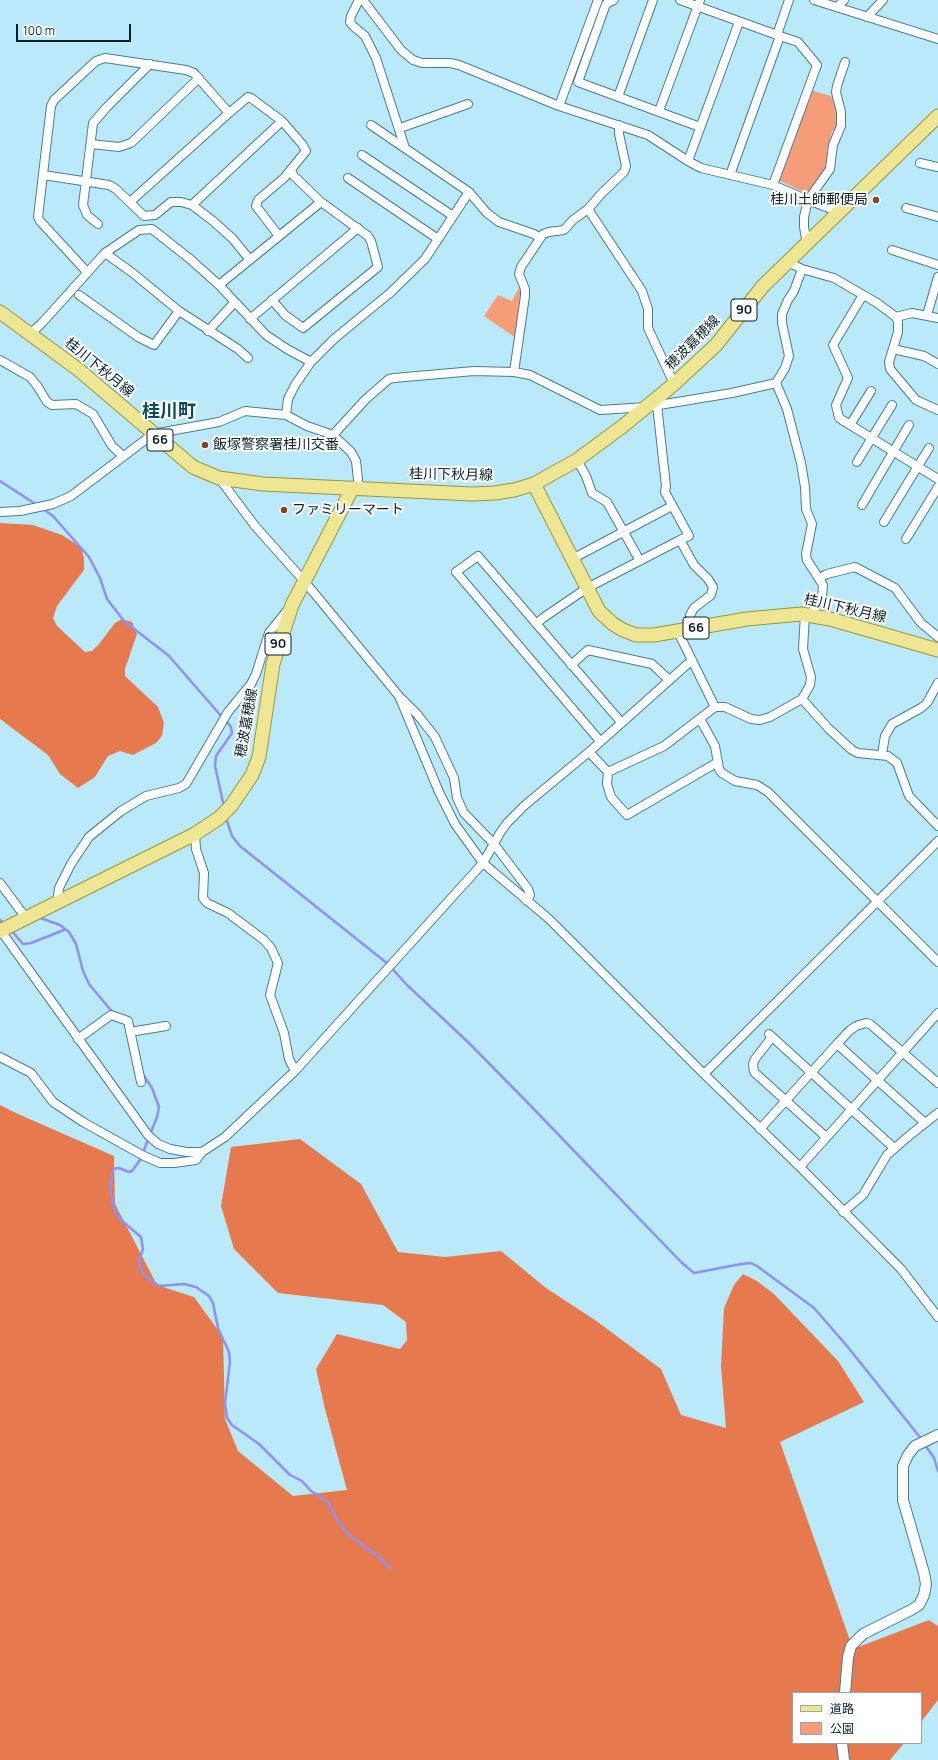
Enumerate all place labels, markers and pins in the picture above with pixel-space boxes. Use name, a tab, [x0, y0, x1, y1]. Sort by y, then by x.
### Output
place label: 桂川土師郵便局	[770, 192, 868, 208]
marker: 桂川土師郵便局	[871, 195, 881, 205]
place label: 飯塚警察署桂川交番	[213, 437, 339, 453]
marker: 飯塚警察署桂川交番	[200, 440, 210, 450]
place label: ファミリーマート	[292, 502, 404, 518]
marker: ファミリーマート	[279, 505, 289, 515]

